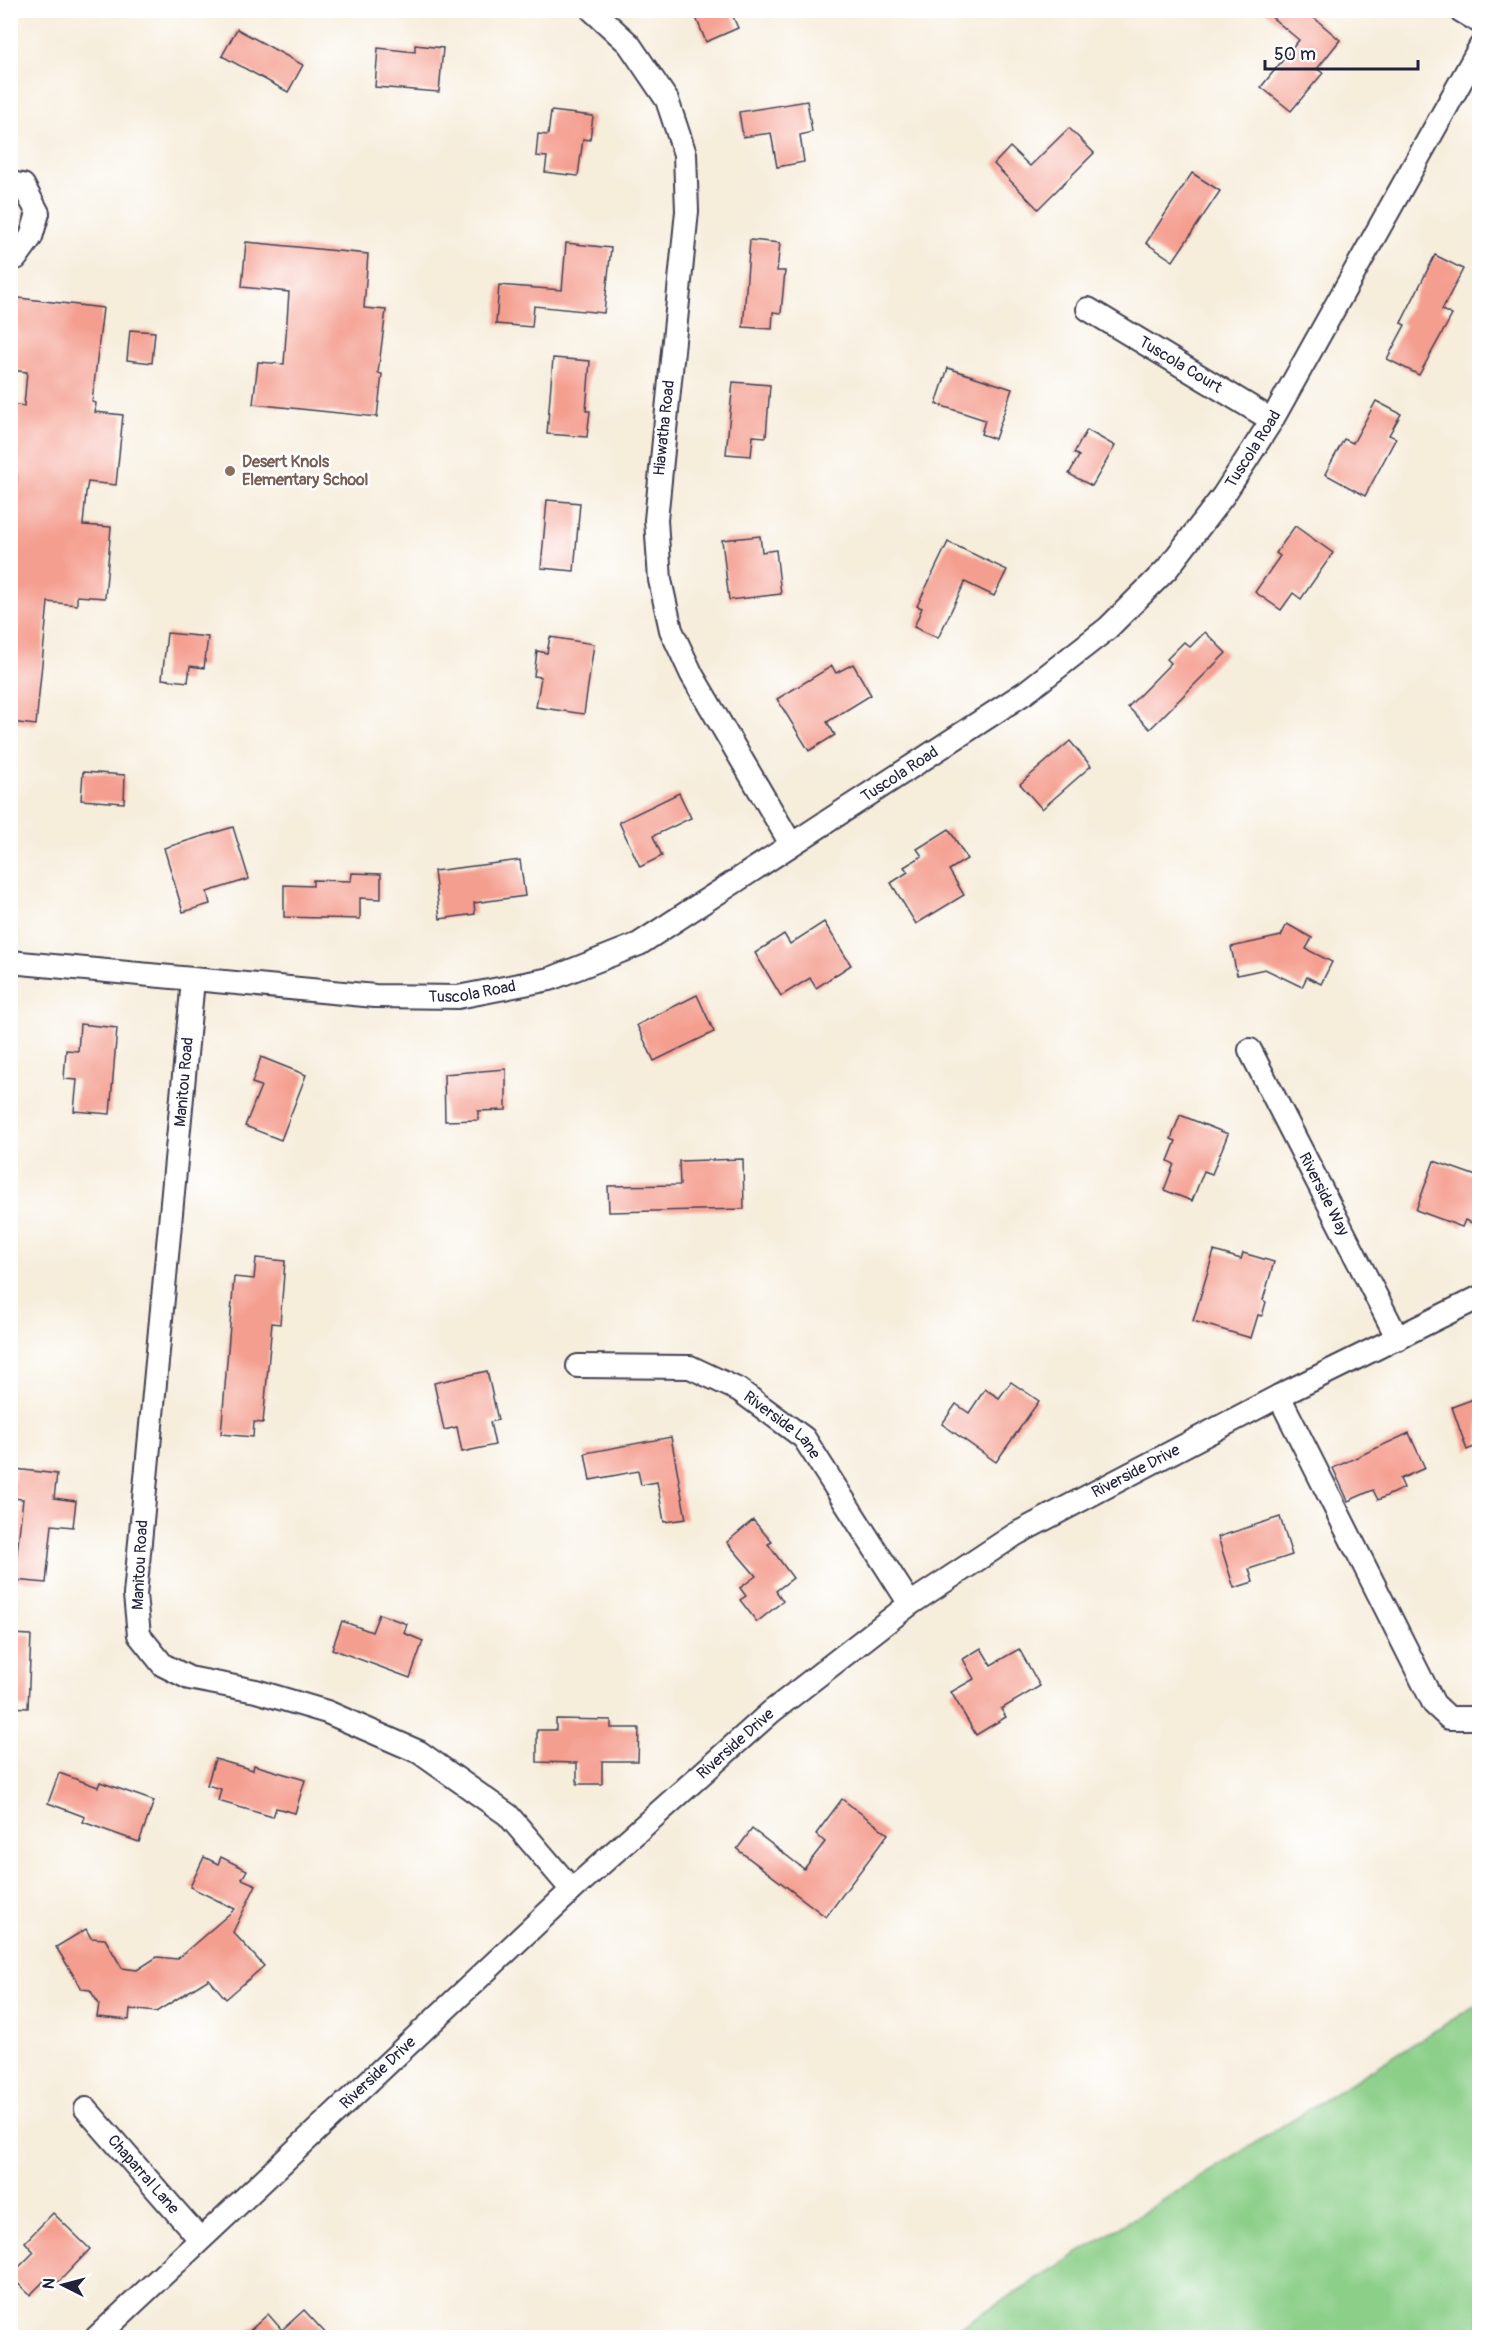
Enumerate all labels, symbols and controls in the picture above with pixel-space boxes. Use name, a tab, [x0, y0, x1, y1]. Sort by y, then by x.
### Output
scale bar	[1265, 33, 1418, 71]
text: 50 m	[1274, 43, 1316, 66]
street label: Tuscola Court	[1135, 332, 1226, 398]
street label: Hiawatha Road	[649, 379, 679, 477]
street label: Tuscola Road	[1221, 407, 1285, 492]
place label: Desert Knols Elementary School	[242, 452, 369, 490]
marker: Desert Knols Elementary School	[223, 464, 237, 478]
street label: Tuscola Road	[857, 742, 942, 807]
street label: Tuscola Road	[428, 976, 517, 1007]
street label: Manitou Road	[170, 1036, 198, 1128]
street label: Riverside Way	[1294, 1149, 1354, 1239]
street label: Riverside Lane	[739, 1387, 825, 1463]
street label: Riverside Drive	[1088, 1440, 1183, 1503]
street label: Manitou Road	[128, 1519, 152, 1611]
street label: Riverside Drive	[693, 1704, 778, 1784]
street label: Riverside Drive	[336, 2032, 420, 2113]
street label: Chaparral Lane	[103, 2131, 184, 2218]
north arrow	[33, 2255, 93, 2315]
text: N	[39, 2277, 60, 2290]

